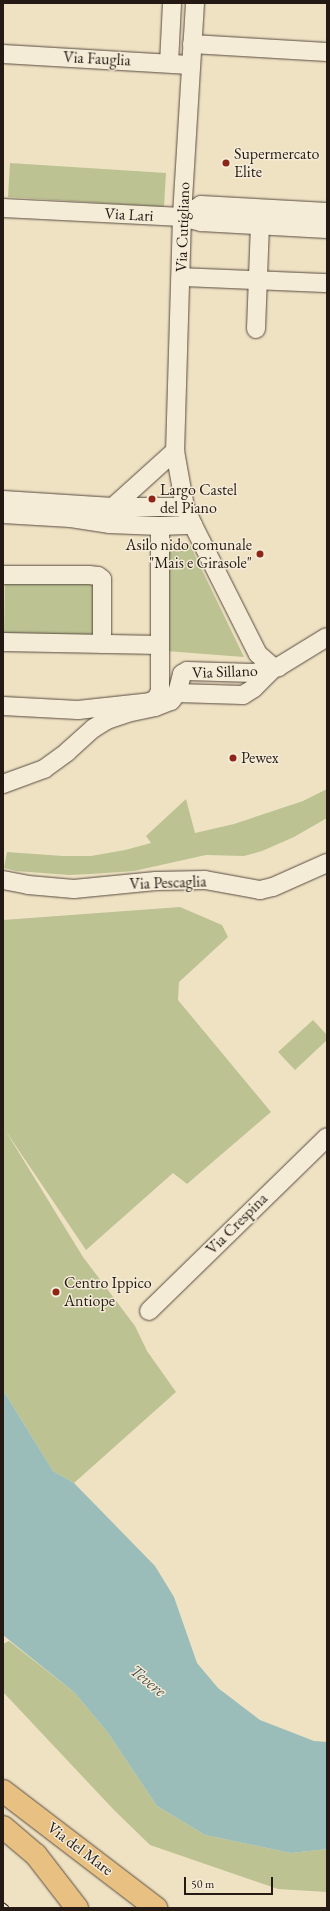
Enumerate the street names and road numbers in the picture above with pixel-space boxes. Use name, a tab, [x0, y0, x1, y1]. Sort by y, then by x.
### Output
street label: Via Fauglia	[63, 48, 131, 70]
street label: Via Cutigliano	[172, 182, 194, 272]
street label: Via Lari	[104, 204, 154, 226]
street label: Via Sillano	[192, 661, 258, 683]
street label: Via Pescaglia	[129, 872, 207, 894]
street label: Via Crespina	[202, 1189, 272, 1259]
street label: Via del Mare	[43, 1818, 117, 1880]

